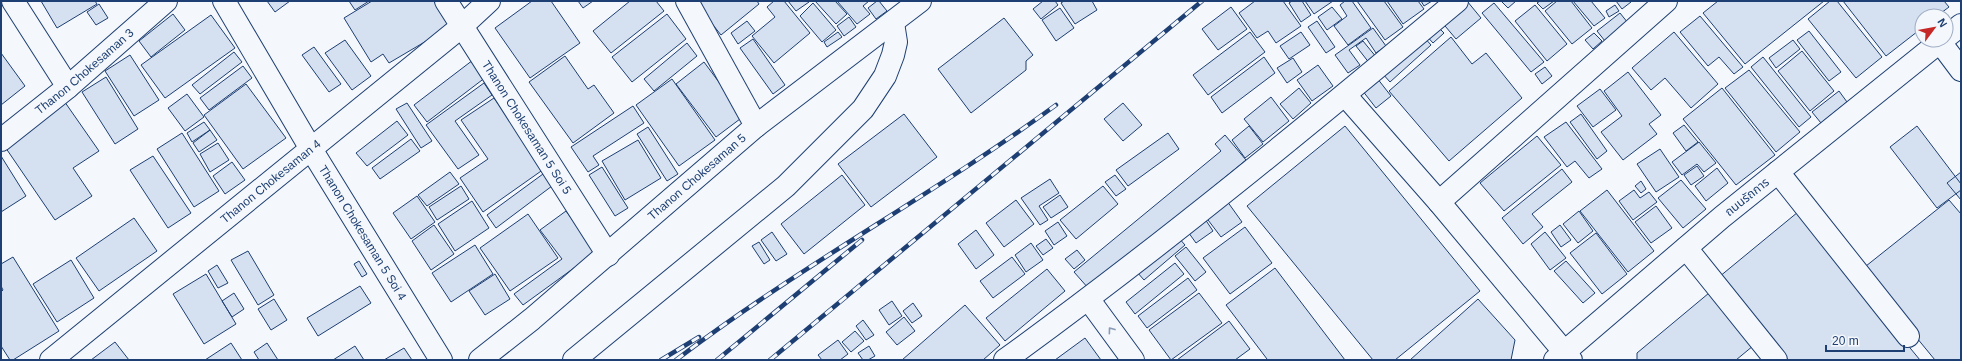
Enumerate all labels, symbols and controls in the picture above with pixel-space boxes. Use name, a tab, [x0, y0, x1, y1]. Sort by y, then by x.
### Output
north arrow	[1914, 8, 1954, 48]
text: N	[1935, 16, 1950, 29]
street label: Thanon Chokesaman 3	[32, 25, 137, 117]
street label: Thanon Chokesaman 5 Soi 5	[479, 58, 575, 197]
street label: Thanon Chokesaman 5	[645, 131, 749, 223]
street label: Thanon Chokesaman 4	[218, 137, 324, 226]
street label: Thanon Chokesaman 5 Soi 4	[316, 163, 410, 303]
street label: ถนนรัถการ	[1722, 175, 1772, 219]
one-way arrow	[1109, 327, 1116, 334]
scale bar	[1826, 327, 1904, 353]
text: 20 m	[1832, 334, 1859, 348]

